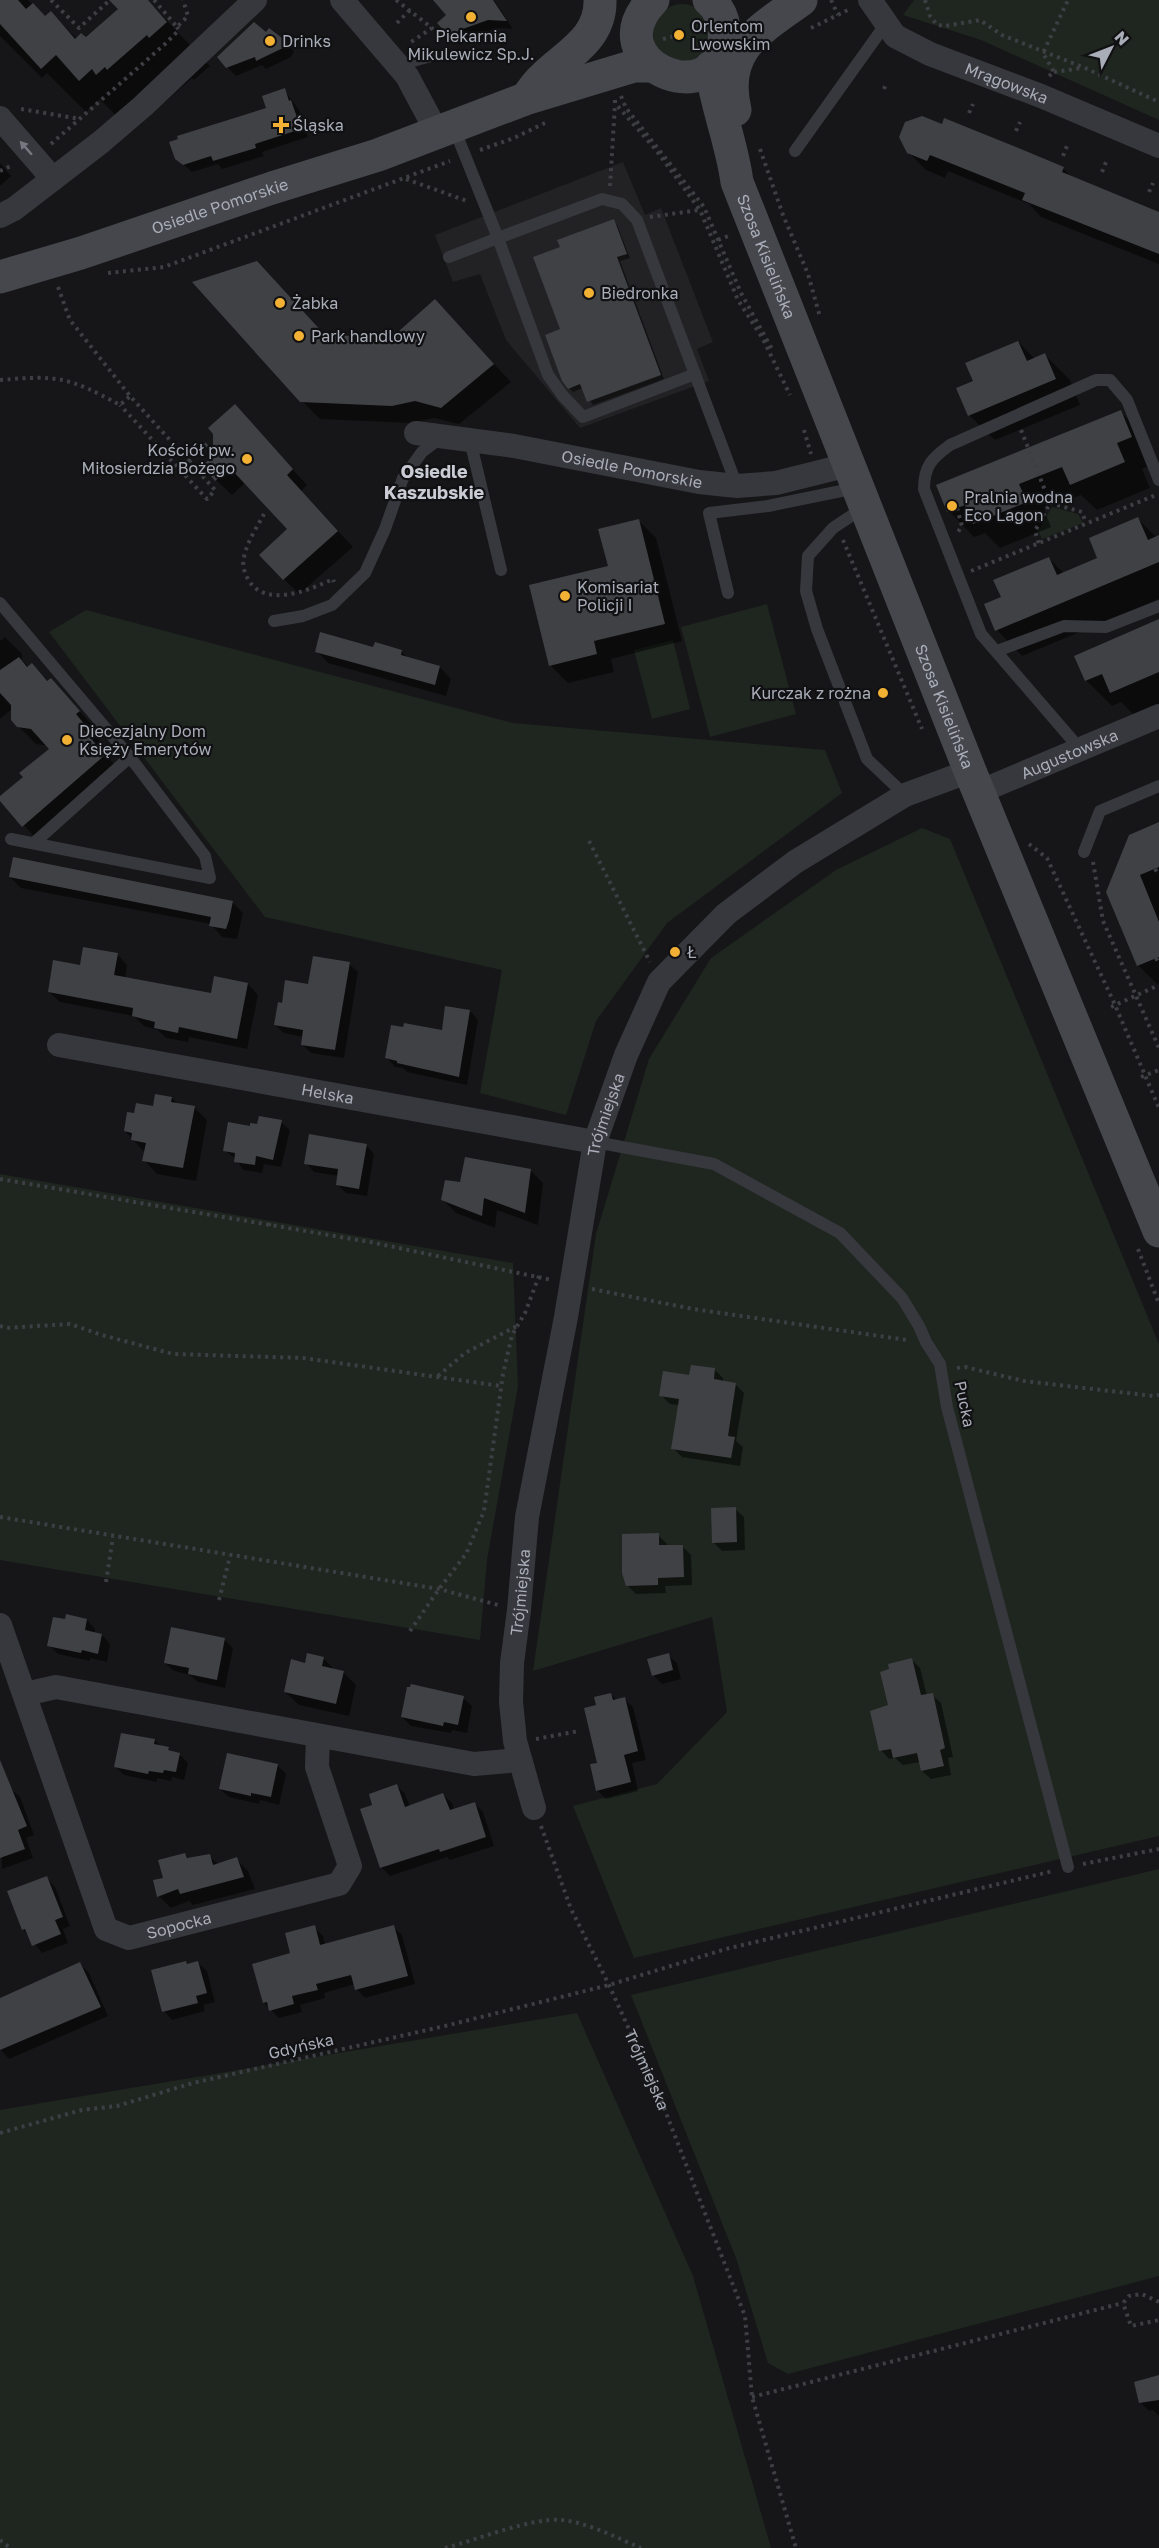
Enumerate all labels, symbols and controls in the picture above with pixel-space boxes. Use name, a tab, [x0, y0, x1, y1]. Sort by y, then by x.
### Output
marker: Piekarnia Mikulewicz Sp.J.	[464, 10, 478, 24]
place label: Orlentom Lwowskim	[691, 16, 770, 54]
north arrow	[1081, 18, 1141, 78]
place label: Piekarnia Mikulewicz Sp.J.	[407, 26, 535, 64]
text: N	[1111, 27, 1134, 49]
marker: Orlentom Lwowskim	[672, 28, 686, 42]
place label: Drinks	[282, 31, 331, 51]
marker: Drinks	[263, 34, 277, 48]
street label: Mrągowska	[962, 58, 1051, 108]
place label: Śląska	[293, 115, 344, 135]
marker: Śląska	[274, 118, 288, 132]
one-way arrow	[20, 141, 33, 156]
street label: Osiedle Pomorskie	[149, 174, 291, 238]
street label: Szosa Kisielińska	[733, 191, 800, 322]
place label: Biedronka	[601, 283, 679, 303]
marker: Biedronka	[582, 286, 596, 300]
place label: Żabka	[292, 293, 338, 313]
marker: Żabka	[273, 296, 287, 310]
place label: Park handlowy	[311, 326, 425, 346]
marker: Park handlowy	[292, 329, 306, 343]
place label: Kościół pw. Miłosierdzia Bożego	[81, 440, 235, 478]
street label: Osiedle Pomorskie	[560, 445, 704, 492]
marker: Kościół pw. Miłosierdzia Bożego	[240, 452, 254, 466]
district label: Osiedle Kaszubskie	[384, 460, 485, 503]
place label: Pralnia wodna Eco Lagon	[964, 487, 1073, 525]
marker: Pralnia wodna Eco Lagon	[945, 499, 959, 513]
place label: Komisariat Policji I	[577, 577, 659, 615]
marker: Komisariat Policji I	[558, 589, 572, 603]
street label: Szosa Kisielińska	[911, 641, 978, 772]
place label: Kurczak z rożna	[751, 683, 871, 703]
marker: Kurczak z rożna	[876, 686, 890, 700]
place label: Diecezjalny Dom Księży Emerytów	[79, 721, 211, 759]
street label: Augustowska	[1018, 725, 1121, 783]
marker: Diecezjalny Dom Księży Emerytów	[60, 733, 74, 747]
place label: Ł	[687, 942, 697, 962]
marker: Ł	[668, 945, 682, 959]
street label: Trójmiejska	[583, 1070, 629, 1158]
street label: Helska	[300, 1079, 355, 1108]
street label: Pucka	[950, 1379, 980, 1429]
street label: Trójmiejska	[506, 1548, 534, 1637]
street label: Sopocka	[144, 1907, 213, 1943]
street label: Trójmiejska	[620, 2026, 674, 2113]
street label: Gdyńska	[266, 2029, 336, 2063]

